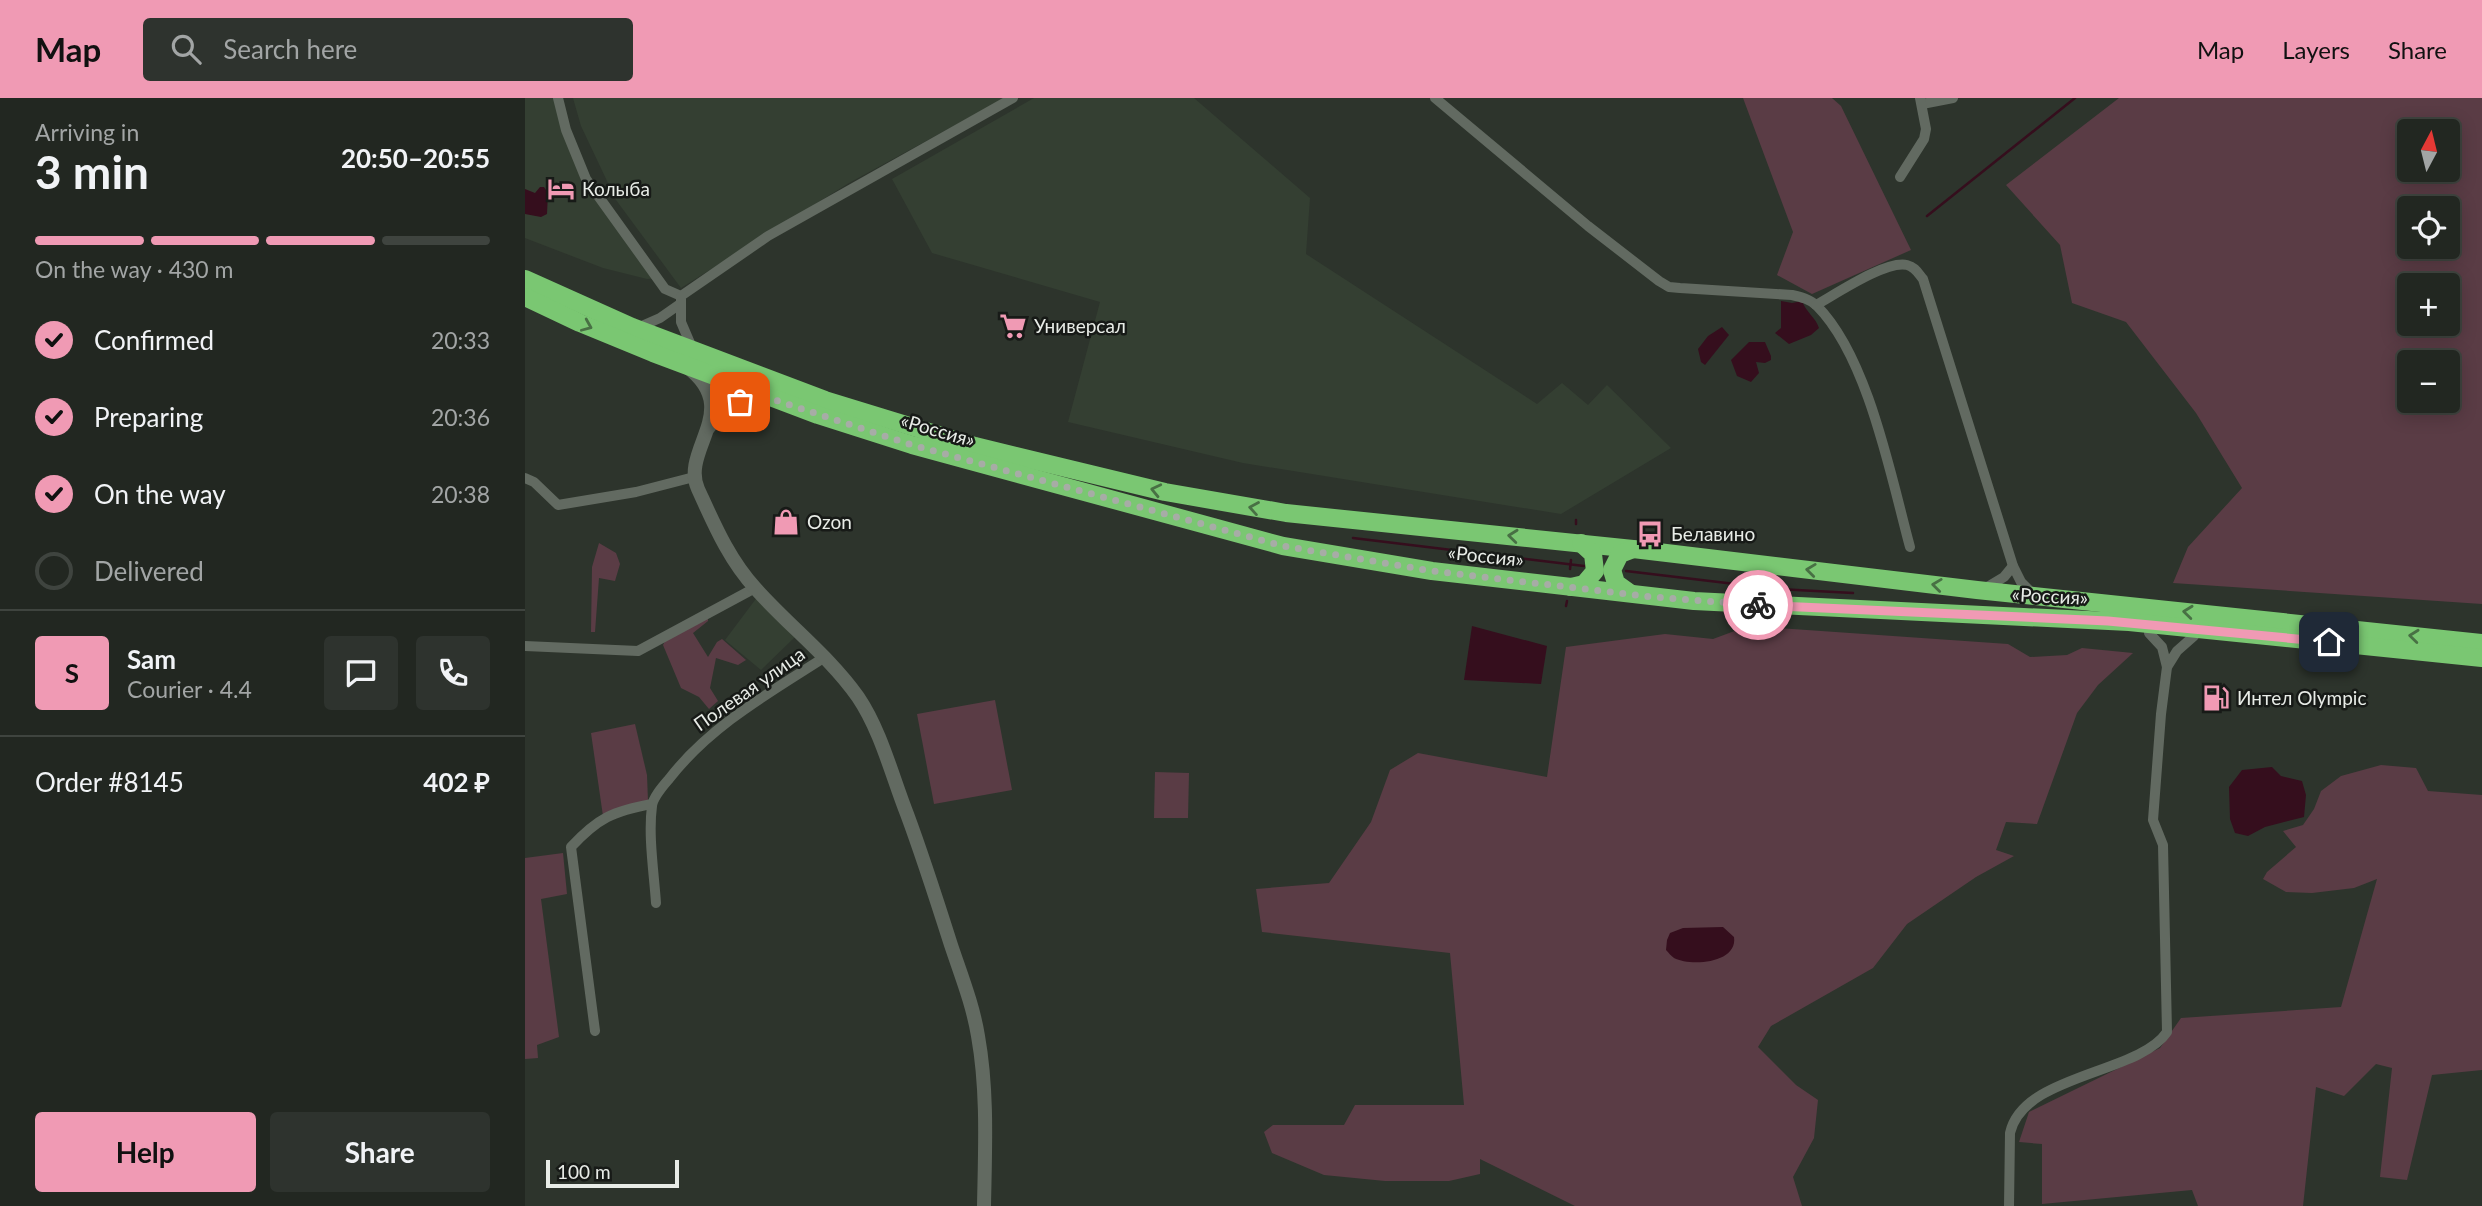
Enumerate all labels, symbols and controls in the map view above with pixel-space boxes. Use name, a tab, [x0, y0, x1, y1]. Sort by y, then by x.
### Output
search box	[143, 18, 633, 81]
text: Map	[35, 29, 101, 69]
icon: search	[167, 30, 205, 68]
text: Search here	[223, 33, 357, 65]
text: Map	[2197, 35, 2244, 64]
text: Layers	[2282, 35, 2350, 64]
text: Share	[2388, 35, 2447, 64]
text: Arriving in	[35, 118, 139, 146]
north arrow	[2397, 119, 2461, 182]
map controls	[2397, 119, 2460, 413]
text: 20:50–20:55	[341, 142, 490, 174]
text: 3 min	[35, 144, 149, 199]
hotel icon: Колыба	[546, 174, 576, 204]
place label: Колыба	[582, 177, 650, 200]
button: locate	[2397, 196, 2460, 259]
text: On the way · 430 m	[35, 255, 234, 283]
button: +	[2397, 273, 2460, 336]
supermarket icon: Универсал	[998, 311, 1028, 341]
place label: Универсал	[1034, 314, 1126, 337]
one-way arrow	[580, 318, 592, 332]
icon: check	[35, 321, 73, 359]
text: Confirmed	[94, 324, 214, 356]
text: 20:33	[431, 326, 490, 354]
button: −	[2397, 350, 2460, 413]
pin	[710, 372, 770, 432]
icon: bag	[721, 383, 759, 421]
icon: check	[35, 398, 73, 436]
text: Preparing	[94, 401, 203, 433]
text: 20:36	[431, 403, 490, 431]
street label: «Россия»	[898, 408, 978, 451]
icon: check	[35, 475, 73, 513]
text: On the way	[94, 478, 226, 510]
text: 20:38	[431, 480, 490, 508]
one-way arrow	[1150, 483, 1162, 498]
one-way arrow	[1248, 501, 1260, 516]
shop icon: Ozon	[771, 507, 801, 537]
place label: Ozon	[807, 510, 852, 533]
bus stop icon: Белавино	[1635, 519, 1665, 549]
place label: Белавино	[1671, 522, 1755, 545]
one-way arrow	[1507, 529, 1519, 544]
street label: «Россия»	[1447, 540, 1525, 571]
text: Delivered	[94, 555, 204, 587]
one-way arrow	[1805, 563, 1817, 578]
courier	[1723, 570, 1793, 640]
one-way arrow	[1931, 578, 1943, 593]
street label: «Россия»	[2011, 582, 2089, 609]
icon: bike	[1739, 586, 1777, 624]
one-way arrow	[2182, 605, 2194, 620]
pin	[2299, 612, 2359, 672]
icon: home	[2310, 623, 2348, 661]
one-way arrow	[2408, 628, 2420, 643]
button: chat	[324, 636, 398, 710]
button: phone	[416, 636, 490, 710]
street label: Полевая улица	[689, 642, 809, 735]
text: Sam	[127, 643, 176, 675]
text: S	[65, 657, 79, 689]
text: Courier · 4.4	[127, 675, 252, 703]
fuel station icon: Интел Olympic	[2201, 683, 2231, 713]
place label: Интел Olympic	[2237, 686, 2367, 709]
text: Order #8145	[35, 766, 184, 798]
text: 402 ₽	[423, 766, 490, 798]
button: Help	[35, 1112, 256, 1192]
button: Share	[270, 1112, 490, 1192]
scale bar	[546, 1157, 679, 1189]
text: 100 m	[557, 1160, 611, 1183]

